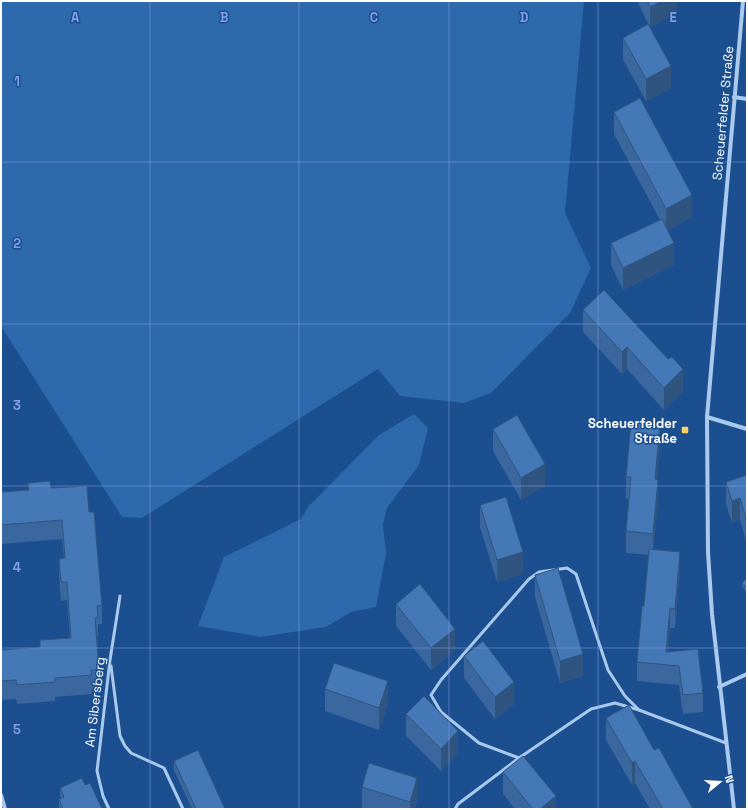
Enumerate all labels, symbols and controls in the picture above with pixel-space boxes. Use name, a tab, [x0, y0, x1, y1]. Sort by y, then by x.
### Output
text: A	[71, 9, 80, 26]
text: B	[220, 9, 229, 26]
text: C	[370, 9, 378, 26]
text: D	[520, 9, 529, 26]
text: E	[669, 9, 677, 26]
street label: Scheuerfelder Straße	[709, 45, 737, 181]
text: 1	[14, 73, 20, 90]
text: 2	[13, 235, 21, 252]
text: 3	[13, 397, 21, 414]
place label: Scheuerfelder Straße	[588, 415, 677, 447]
marker: Scheuerfelder Straße	[680, 425, 690, 435]
text: 4	[13, 559, 21, 576]
street label: Am Sibersberg	[81, 656, 109, 748]
text: 5	[13, 721, 21, 738]
north arrow	[700, 762, 740, 802]
text: N	[722, 773, 737, 785]

